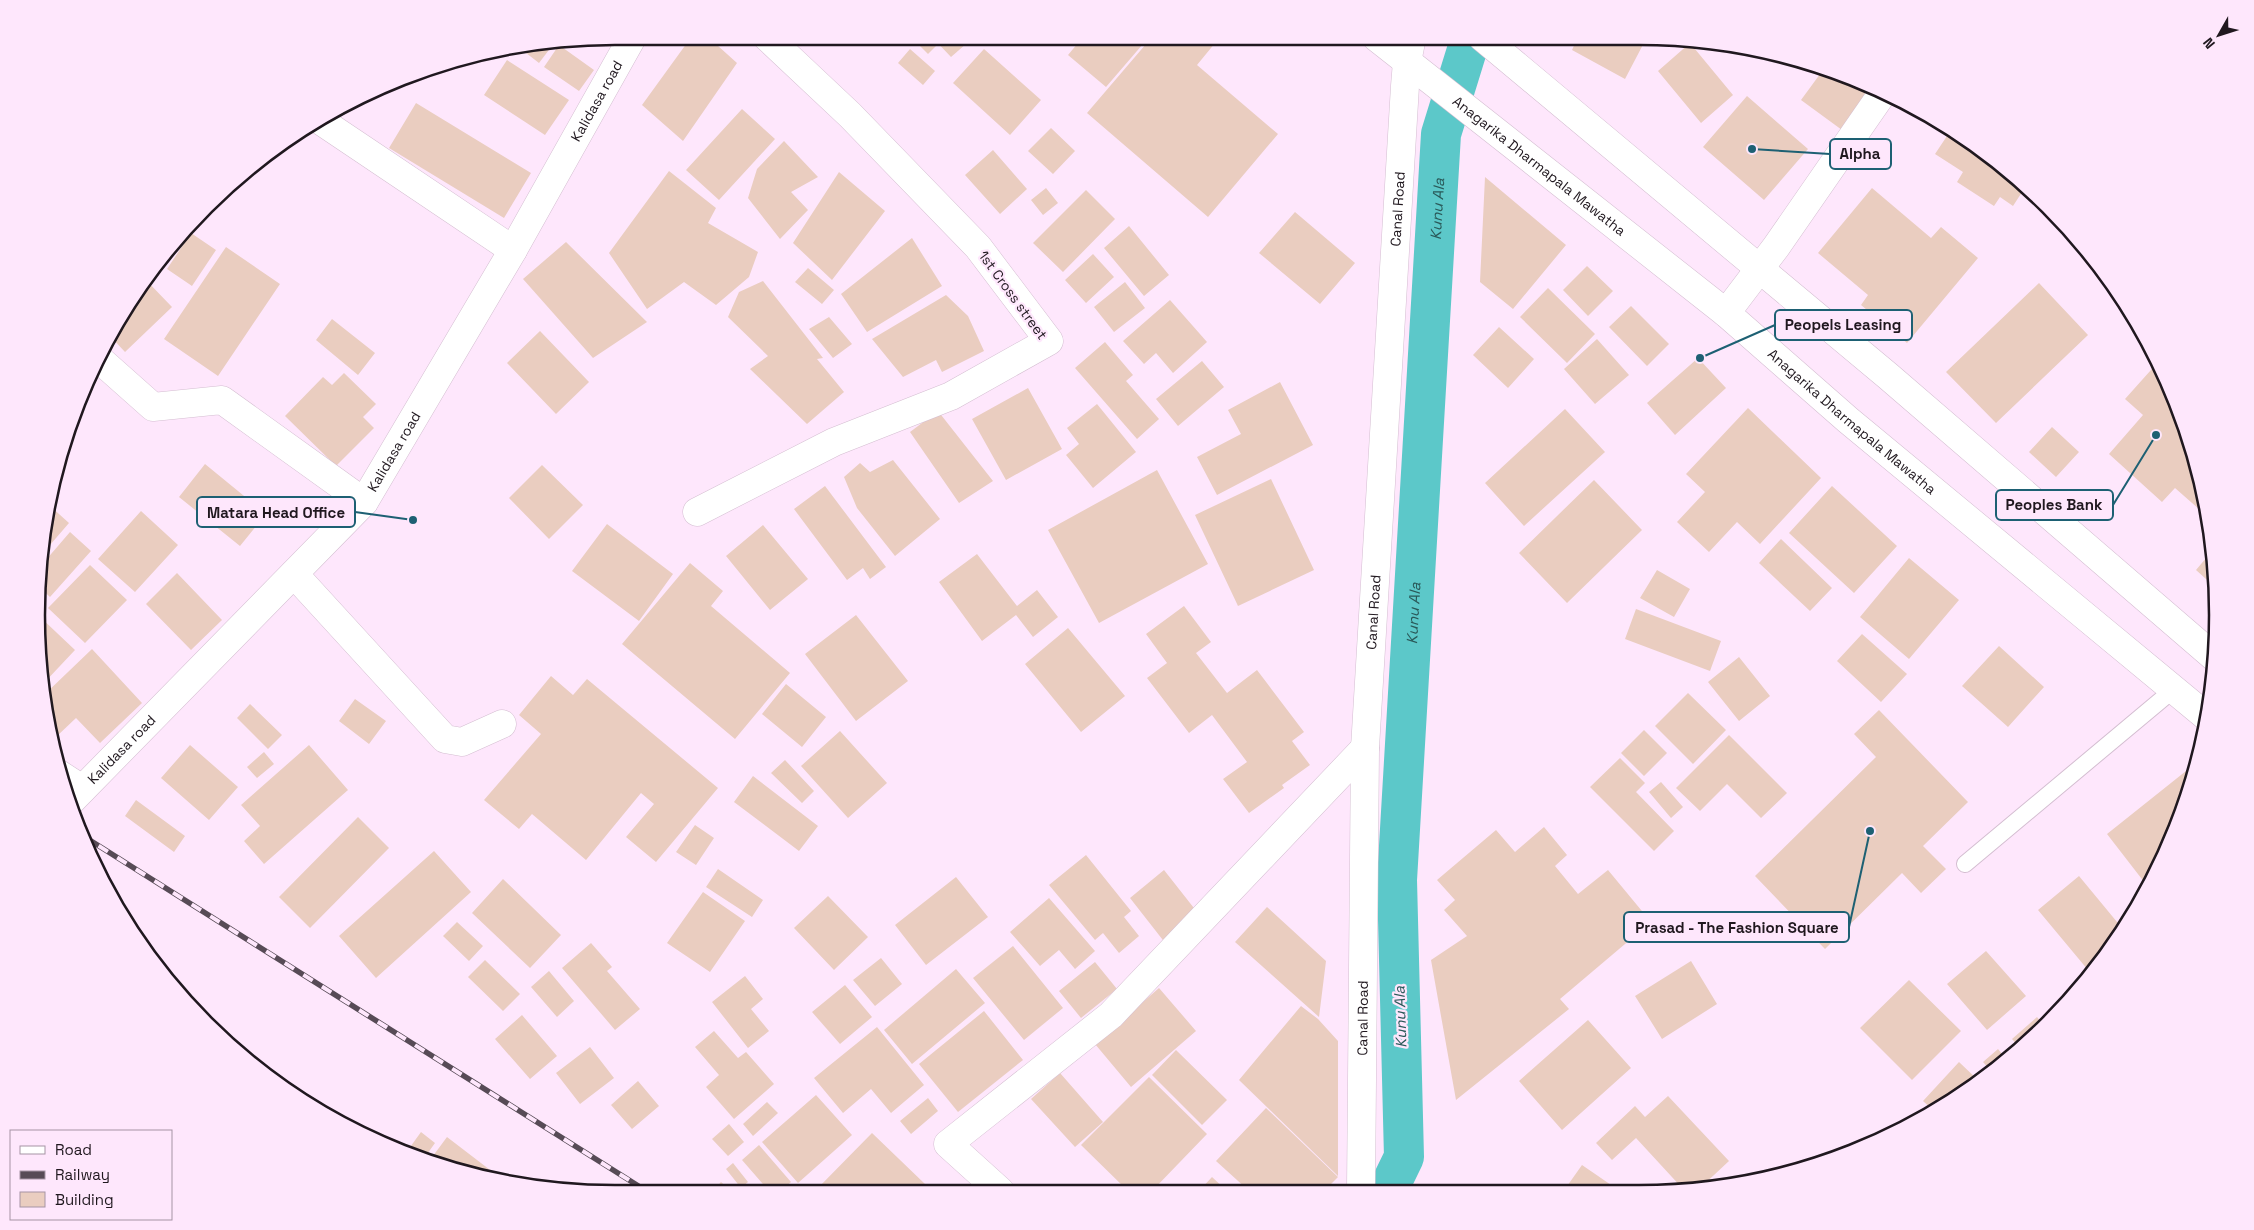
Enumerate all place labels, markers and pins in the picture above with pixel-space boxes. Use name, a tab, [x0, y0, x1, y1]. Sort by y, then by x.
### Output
callout: Alpha	[1830, 139, 1891, 169]
callout: Peopels Leasing	[1775, 310, 1912, 340]
callout: Peoples Bank	[1996, 490, 2113, 520]
callout: Matara Head Office	[197, 497, 355, 527]
callout: Prasad - The Fashion Square	[1624, 912, 1849, 942]

